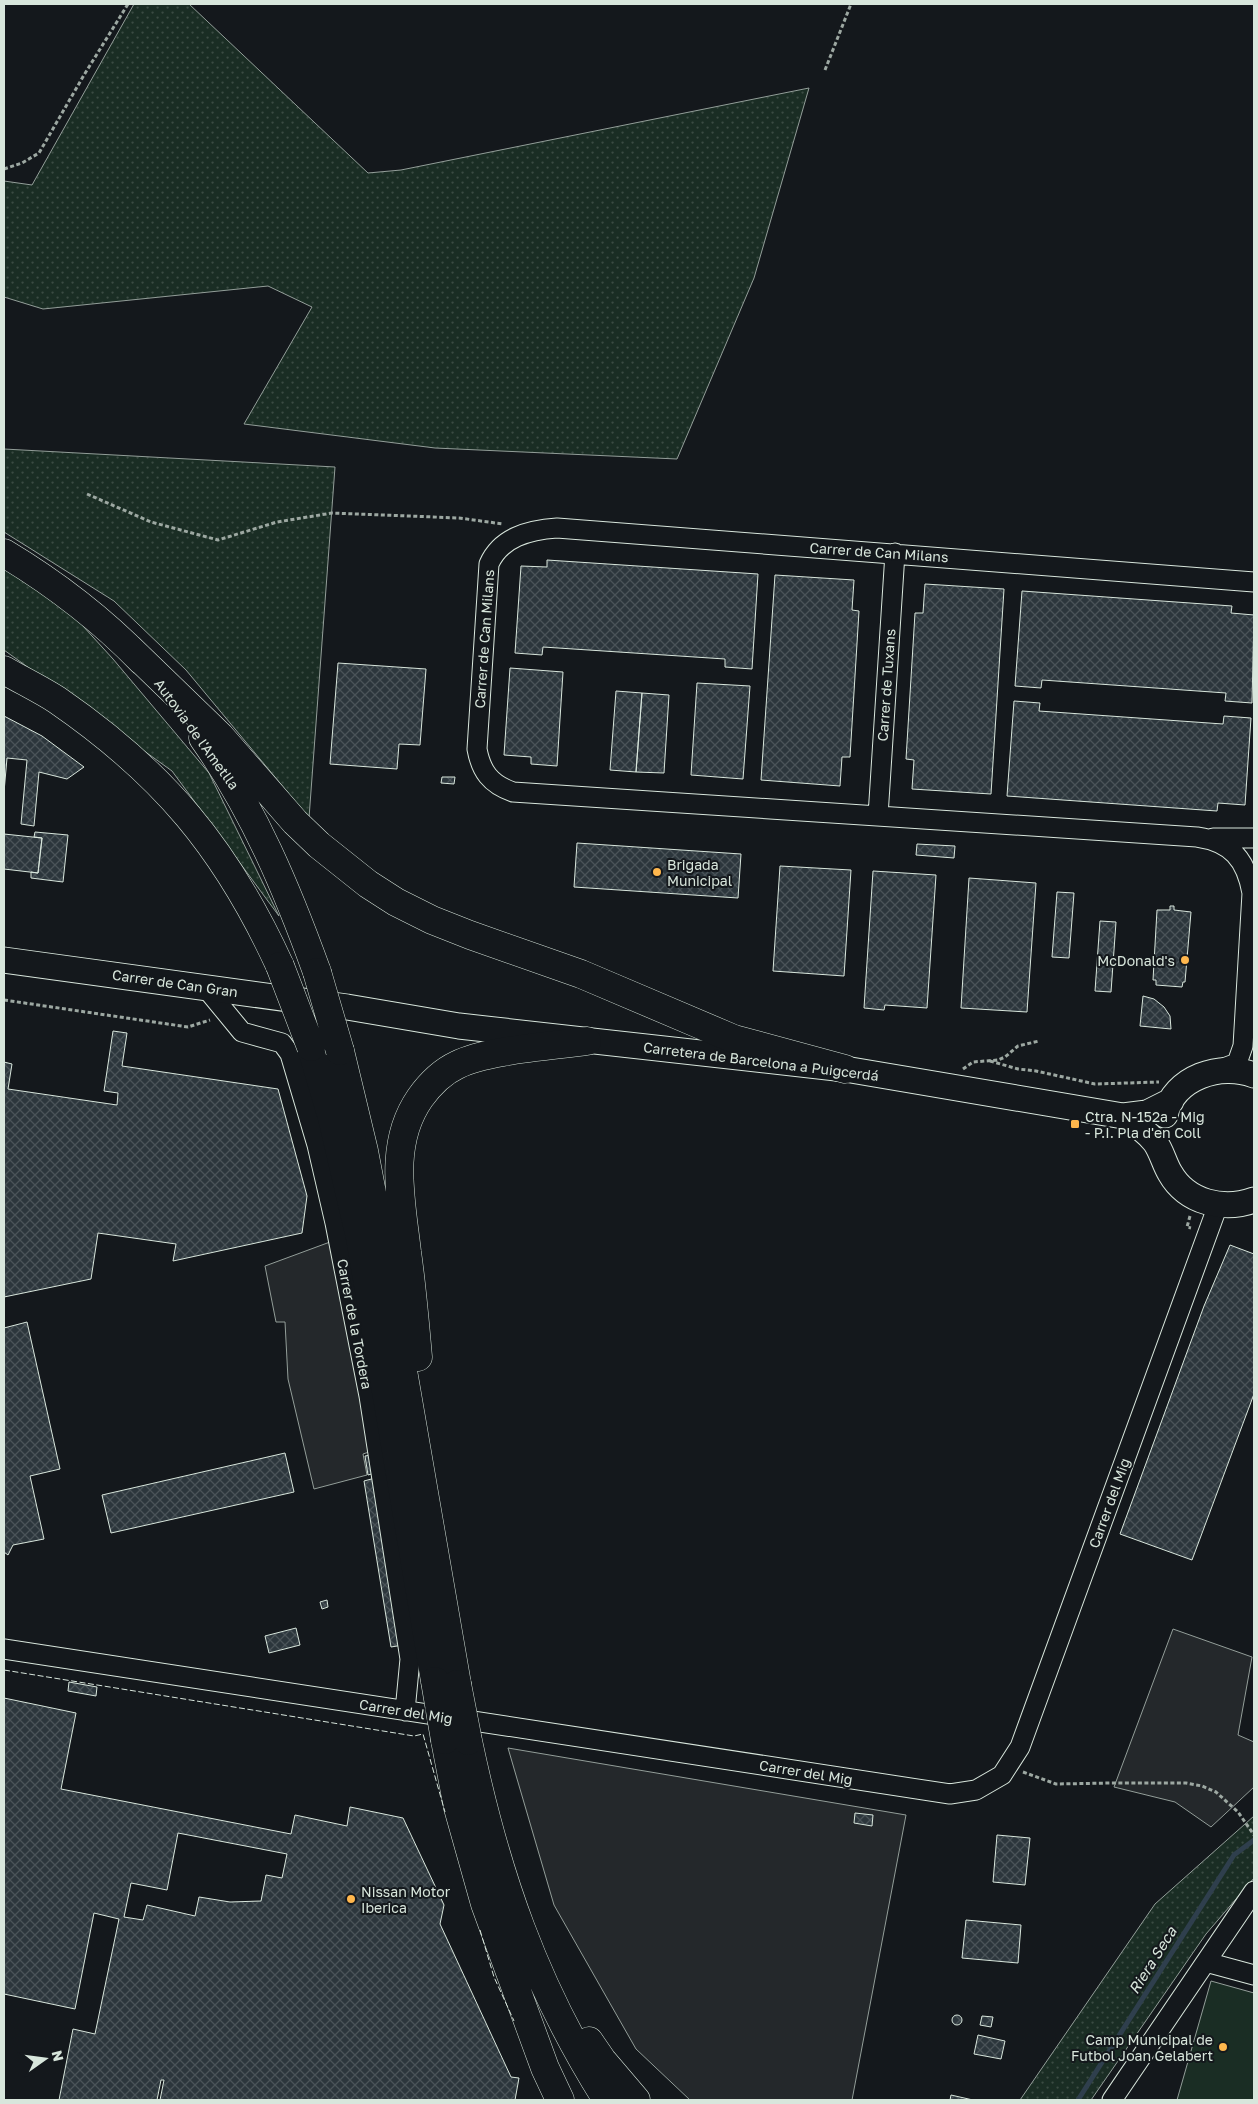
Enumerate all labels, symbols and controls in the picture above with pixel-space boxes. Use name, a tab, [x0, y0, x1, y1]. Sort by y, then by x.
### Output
street label: Carrer de Can Milans	[809, 539, 949, 565]
street label: Carrer de Can Milans	[471, 569, 497, 709]
street label: Carrer de Tuxans	[874, 628, 898, 742]
street label: Autovia de l'Ametlla	[151, 675, 243, 793]
place label: Brigada Municipal	[667, 856, 732, 889]
marker: Brigada Municipal	[651, 866, 663, 878]
place label: McDonald's	[1097, 952, 1175, 969]
marker: McDonald's	[1179, 954, 1191, 966]
street label: Carrer de Can Gran	[111, 966, 239, 1000]
street label: Carretera de Barcelona a Puigcerdá	[642, 1038, 880, 1084]
place label: Ctra. N-152a - Mig - P.I. Pla d'en Coll	[1085, 1108, 1205, 1141]
marker: Ctra. N-152a - Mig - P.I. Pla d'en Coll	[1069, 1118, 1081, 1130]
street label: Carrer de la Tordera	[334, 1257, 376, 1391]
street label: Carrer del Mig	[1085, 1456, 1133, 1550]
street label: Carrer del Mig	[358, 1695, 454, 1727]
street label: Carrer del Mig	[758, 1756, 854, 1788]
place label: Nissan Motor Iberica	[361, 1883, 451, 1916]
marker: Nissan Motor Iberica	[345, 1893, 357, 1905]
water label: Riera Seca	[1124, 1923, 1180, 1997]
place label: Camp Municipal de Futbol Joan Gelabert	[1071, 2031, 1213, 2064]
north arrow	[20, 2034, 70, 2084]
marker: Camp Municipal de Futbol Joan Gelabert	[1217, 2041, 1229, 2053]
text: N	[49, 2049, 68, 2063]

